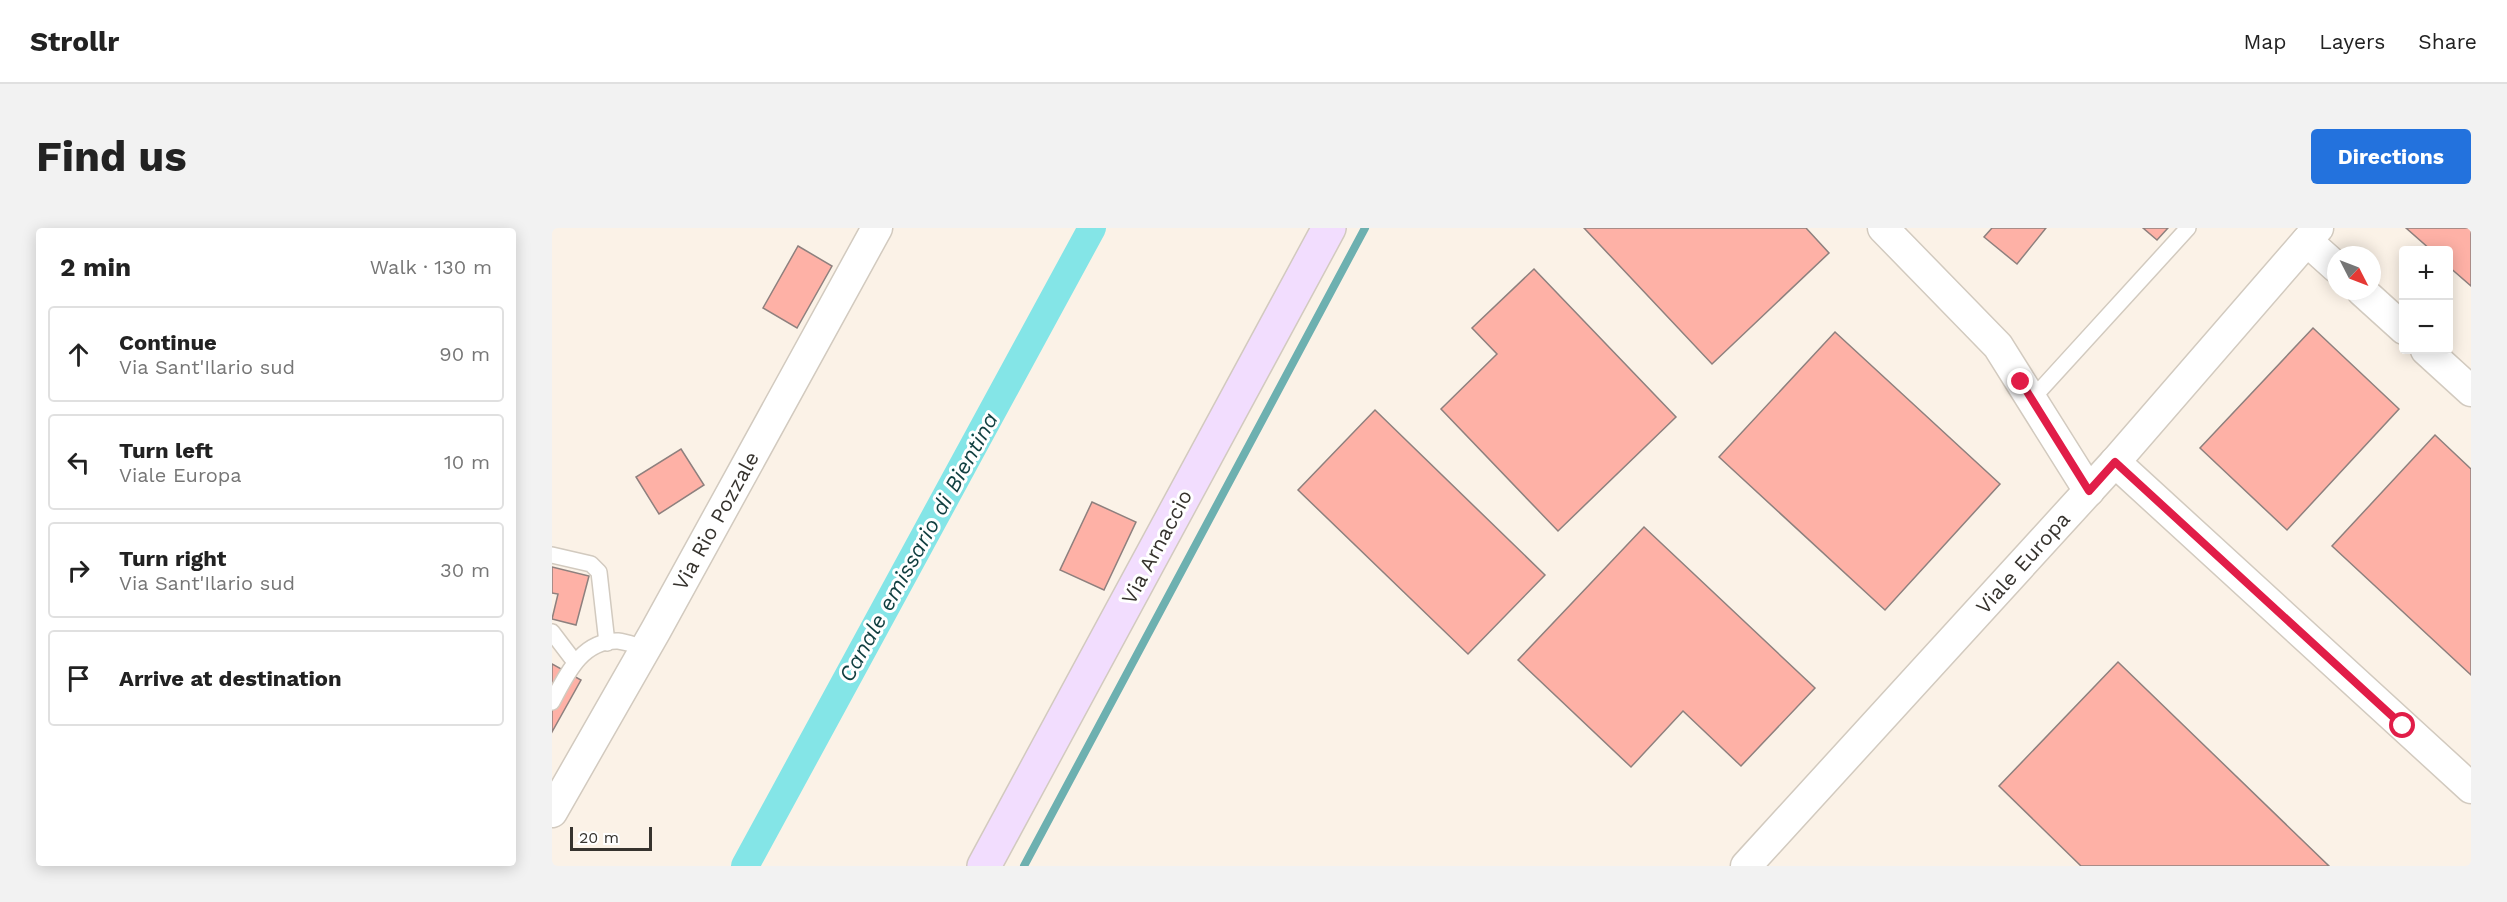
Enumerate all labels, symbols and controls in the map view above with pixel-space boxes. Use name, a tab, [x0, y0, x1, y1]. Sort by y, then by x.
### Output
text: Strollr	[30, 25, 119, 58]
text: Map	[2243, 29, 2286, 54]
text: Layers	[2319, 29, 2385, 54]
text: Share	[2418, 29, 2477, 54]
button: Directions	[2311, 129, 2471, 184]
text: Find us	[36, 132, 187, 181]
north arrow	[2327, 246, 2381, 300]
map controls	[2399, 246, 2453, 354]
button: +	[2399, 246, 2453, 300]
text: 2 min	[60, 252, 131, 282]
text: Walk · 130 m	[370, 255, 492, 279]
button: −	[2399, 300, 2453, 354]
text: Continue	[119, 330, 217, 355]
icon: ahead	[62, 338, 95, 371]
text: 90 m	[439, 342, 490, 366]
text: Via Sant'Ilario sud	[119, 355, 295, 379]
route end	[2007, 368, 2033, 394]
water label: Canale emissario di Bientina	[834, 408, 1003, 686]
text: Turn left	[119, 438, 213, 463]
icon: left	[62, 446, 95, 479]
street label: Via Rio Pozzale	[667, 447, 764, 595]
text: 10 m	[444, 450, 490, 474]
text: Viale Europa	[119, 463, 242, 487]
street label: Via Arnaccio	[1116, 485, 1197, 608]
street label: Viale Europa	[1970, 506, 2075, 619]
text: Turn right	[119, 546, 226, 571]
icon: right	[62, 554, 95, 587]
text: 30 m	[440, 558, 490, 582]
text: Via Sant'Ilario sud	[119, 571, 295, 595]
icon: arrive	[62, 662, 95, 695]
text: Arrive at destination	[119, 666, 342, 691]
route start	[2389, 712, 2415, 738]
scale bar	[570, 824, 652, 852]
text: 20 m	[579, 828, 619, 847]

